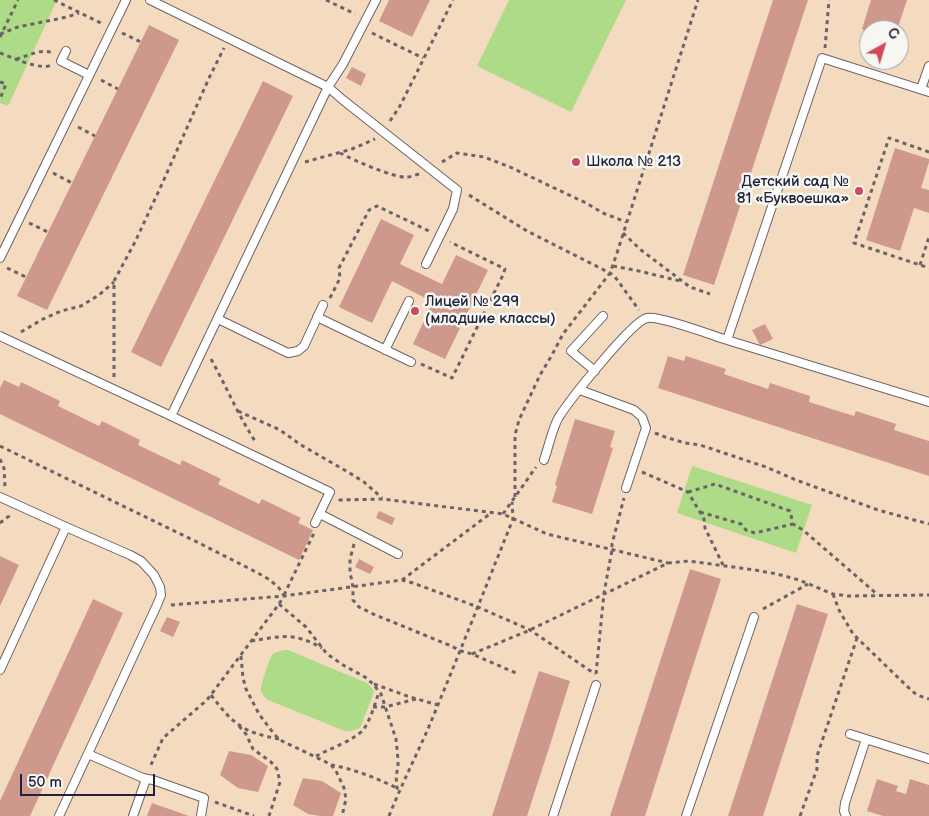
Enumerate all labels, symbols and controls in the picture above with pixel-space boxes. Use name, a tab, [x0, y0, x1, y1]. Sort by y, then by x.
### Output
north arrow	[859, 20, 909, 70]
text: С	[884, 24, 902, 43]
place label: Школа № 213	[586, 153, 681, 171]
marker: Школа № 213	[570, 156, 582, 168]
place label: Детский сад № 81 «Буквоешка»	[737, 173, 849, 208]
marker: Детский сад № 81 «Буквоешка»	[853, 185, 865, 197]
place label: Лицей № 299 (младшие классы)	[425, 293, 556, 328]
marker: Лицей № 299 (младшие классы)	[409, 305, 421, 317]
scale bar	[22, 764, 158, 796]
text: 50 m	[28, 773, 62, 792]

